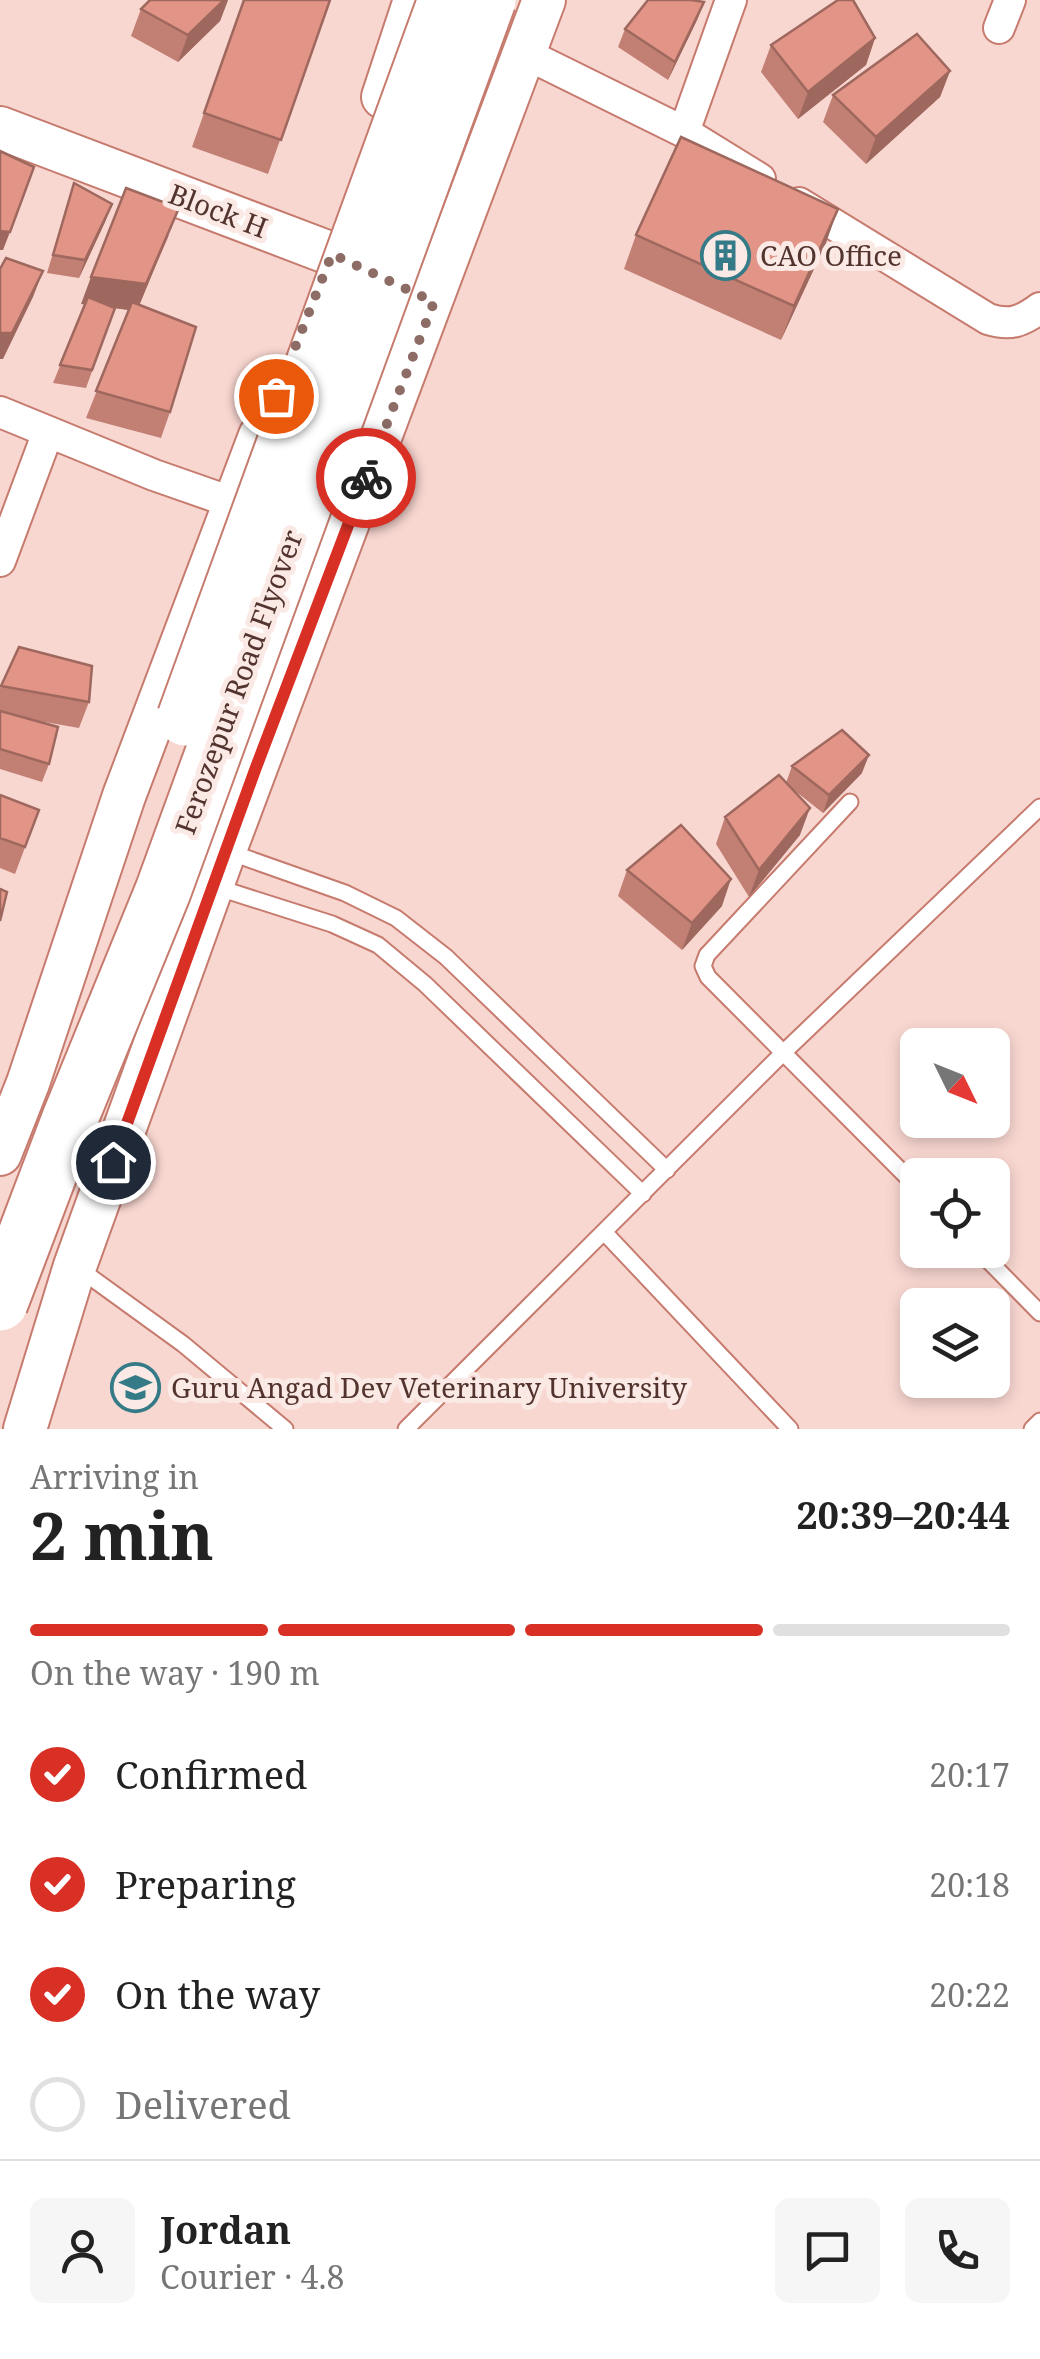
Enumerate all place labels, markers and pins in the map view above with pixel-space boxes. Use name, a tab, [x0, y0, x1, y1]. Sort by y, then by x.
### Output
building icon: CAO Office	[699, 230, 751, 282]
place label: CAO Office	[760, 236, 902, 274]
pin	[234, 354, 319, 439]
pin	[71, 1120, 156, 1205]
school or university icon: Guru Angad Dev Veterinary University	[110, 1362, 162, 1414]
place label: Guru Angad Dev Veterinary University	[171, 1368, 687, 1406]

